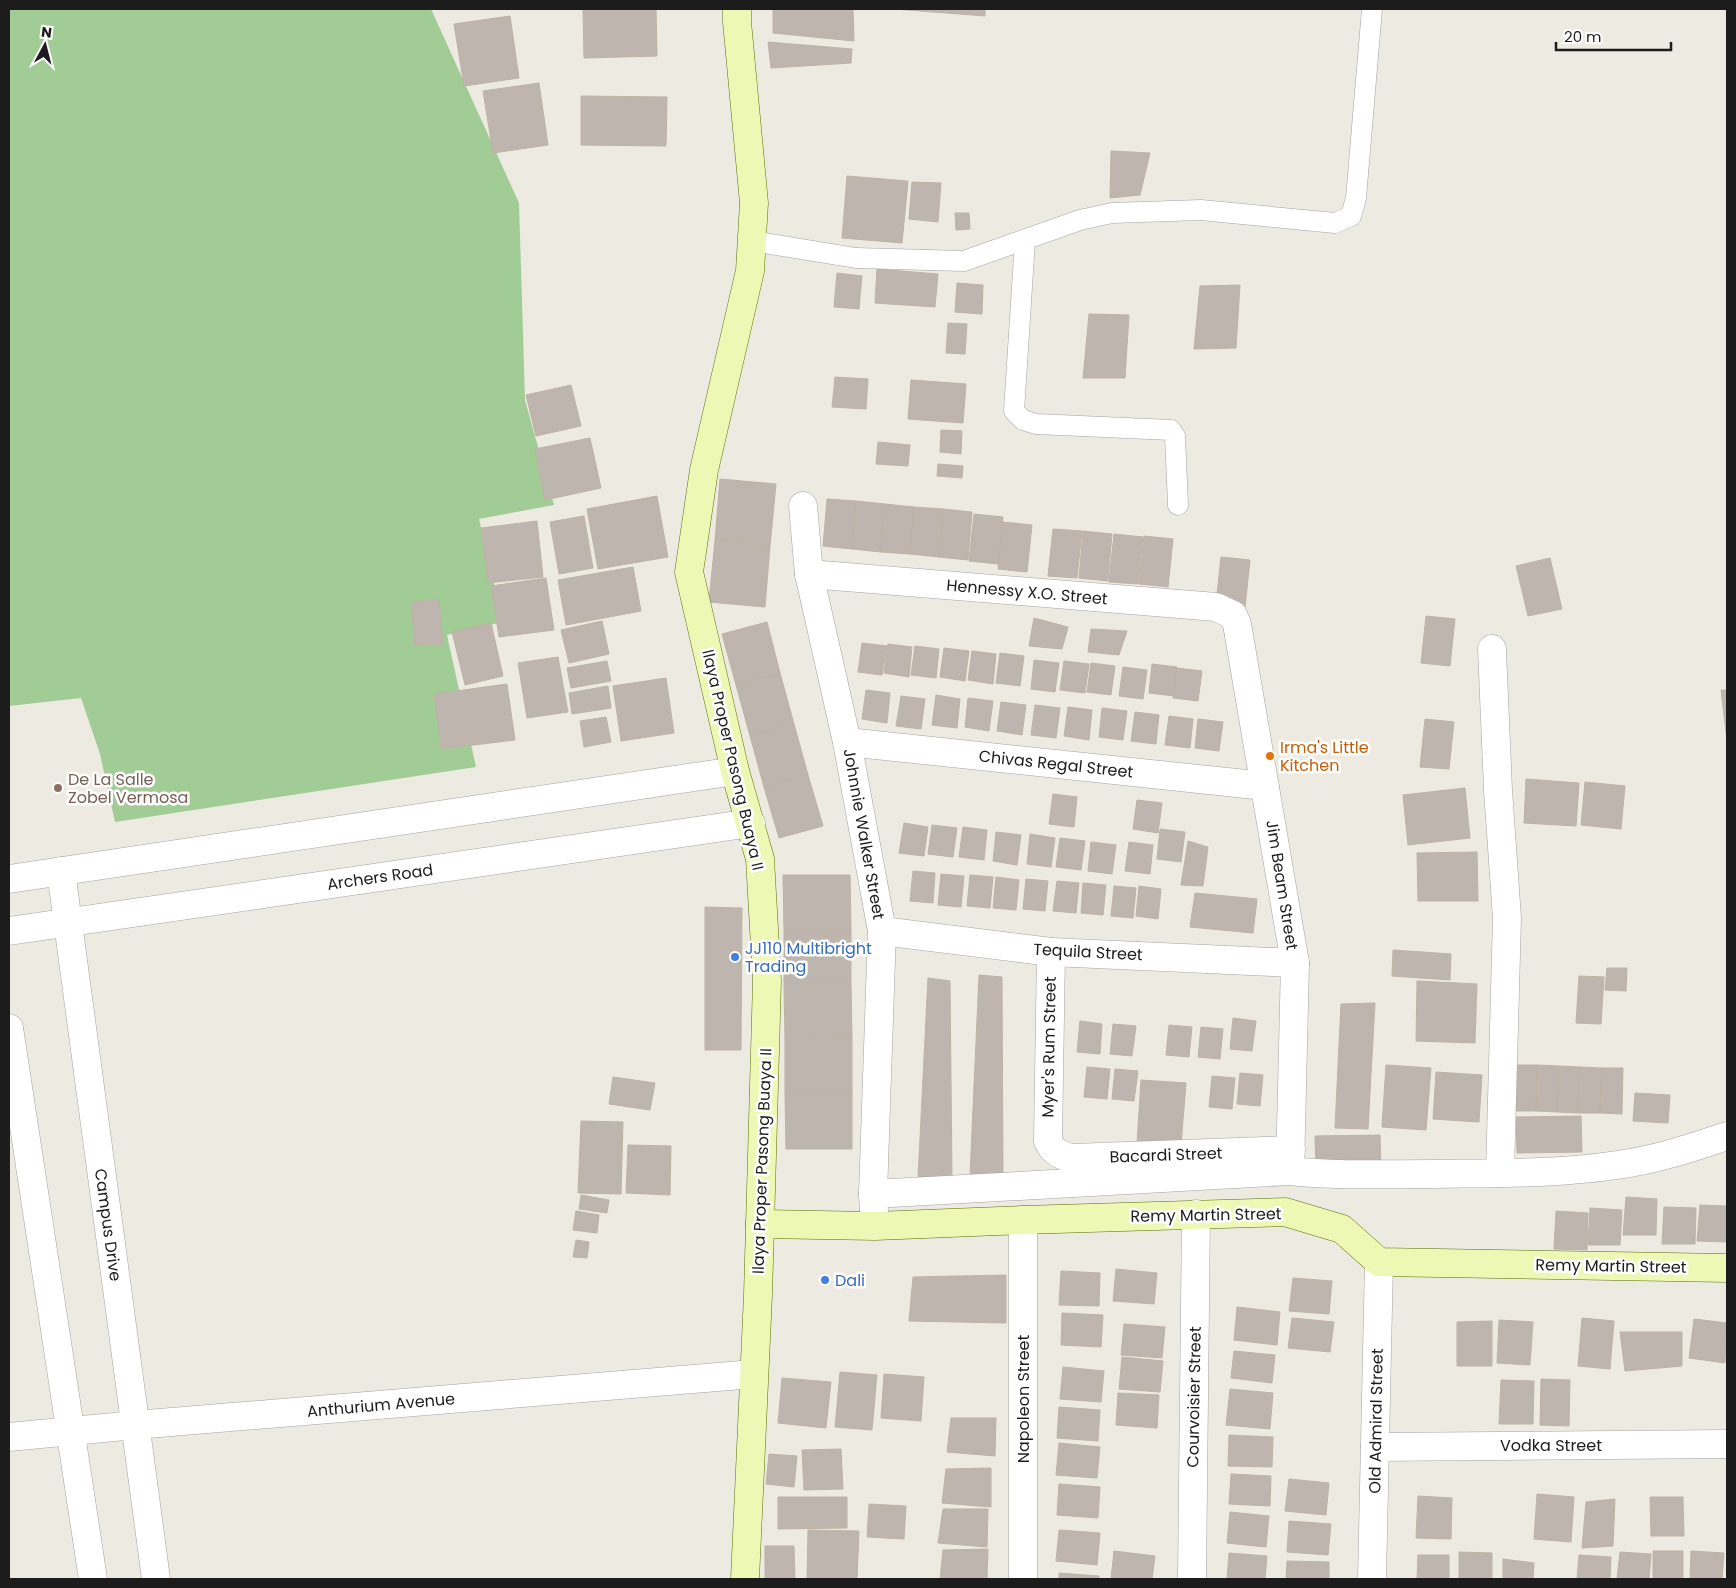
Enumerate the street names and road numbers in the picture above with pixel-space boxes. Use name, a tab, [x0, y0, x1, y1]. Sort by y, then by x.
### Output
street label: Hennessy X.O. Street	[945, 573, 1109, 611]
street label: Ilaya Proper Pasong Buaya II	[696, 647, 770, 873]
street label: Chivas Regal Street	[978, 744, 1135, 784]
street label: Johnnie Walker Street	[838, 747, 890, 921]
street label: Jim Beam Street	[1260, 818, 1304, 952]
street label: Archers Road	[326, 858, 434, 896]
street label: Tequila Street	[1033, 938, 1143, 966]
street label: Myer's Rum Street	[1036, 976, 1062, 1118]
street label: Ilaya Proper Pasong Buaya II	[747, 1048, 777, 1274]
street label: Bacardi Street	[1109, 1142, 1223, 1168]
street label: Campus Drive	[89, 1167, 127, 1283]
street label: Remy Martin Street	[1130, 1202, 1282, 1228]
street label: Remy Martin Street	[1535, 1253, 1687, 1279]
street label: Courvoisier Street	[1181, 1326, 1207, 1468]
street label: Napoleon Street	[1012, 1335, 1035, 1463]
street label: Old Admiral Street	[1363, 1348, 1389, 1494]
street label: Anthurium Avenue	[306, 1387, 456, 1423]
street label: Vodka Street	[1500, 1434, 1602, 1457]

